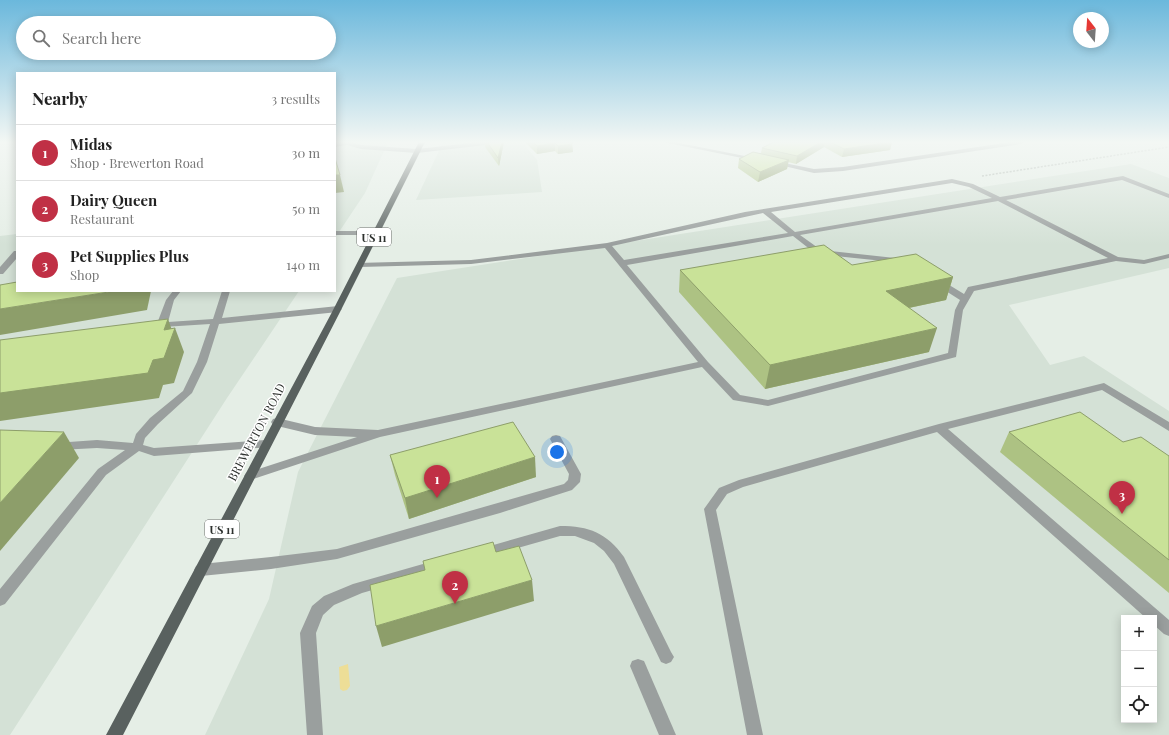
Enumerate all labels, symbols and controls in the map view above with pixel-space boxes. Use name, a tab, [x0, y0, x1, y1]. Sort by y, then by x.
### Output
north arrow	[1073, 12, 1109, 48]
search box	[16, 16, 336, 60]
icon: search	[30, 27, 52, 49]
text: Search here	[62, 28, 141, 48]
text: Nearby	[32, 87, 87, 109]
text: 3 results	[271, 90, 320, 107]
text: Midas	[70, 134, 112, 154]
text: 1	[43, 144, 47, 161]
text: 30 m	[292, 144, 320, 161]
text: Shop · Brewerton Road	[70, 154, 204, 171]
text: Dairy Queen	[70, 190, 157, 210]
text: 2	[42, 200, 48, 217]
text: 50 m	[292, 200, 320, 217]
text: Restaurant	[70, 210, 134, 227]
road number: US 11	[357, 228, 391, 246]
text: Pet Supplies Plus	[70, 246, 189, 266]
text: 3	[42, 256, 48, 273]
text: 140 m	[286, 256, 320, 273]
text: Shop	[70, 266, 99, 283]
street label: BREWERTON ROAD	[223, 380, 289, 484]
your location	[547, 442, 567, 462]
pin: 1	[424, 465, 450, 498]
pin: 3	[1109, 481, 1135, 514]
road number: US 11	[205, 520, 239, 538]
pin: 2	[442, 571, 468, 604]
map controls	[1121, 615, 1157, 723]
button: +	[1121, 615, 1157, 651]
button: −	[1121, 651, 1157, 687]
button: locate	[1121, 687, 1157, 723]

